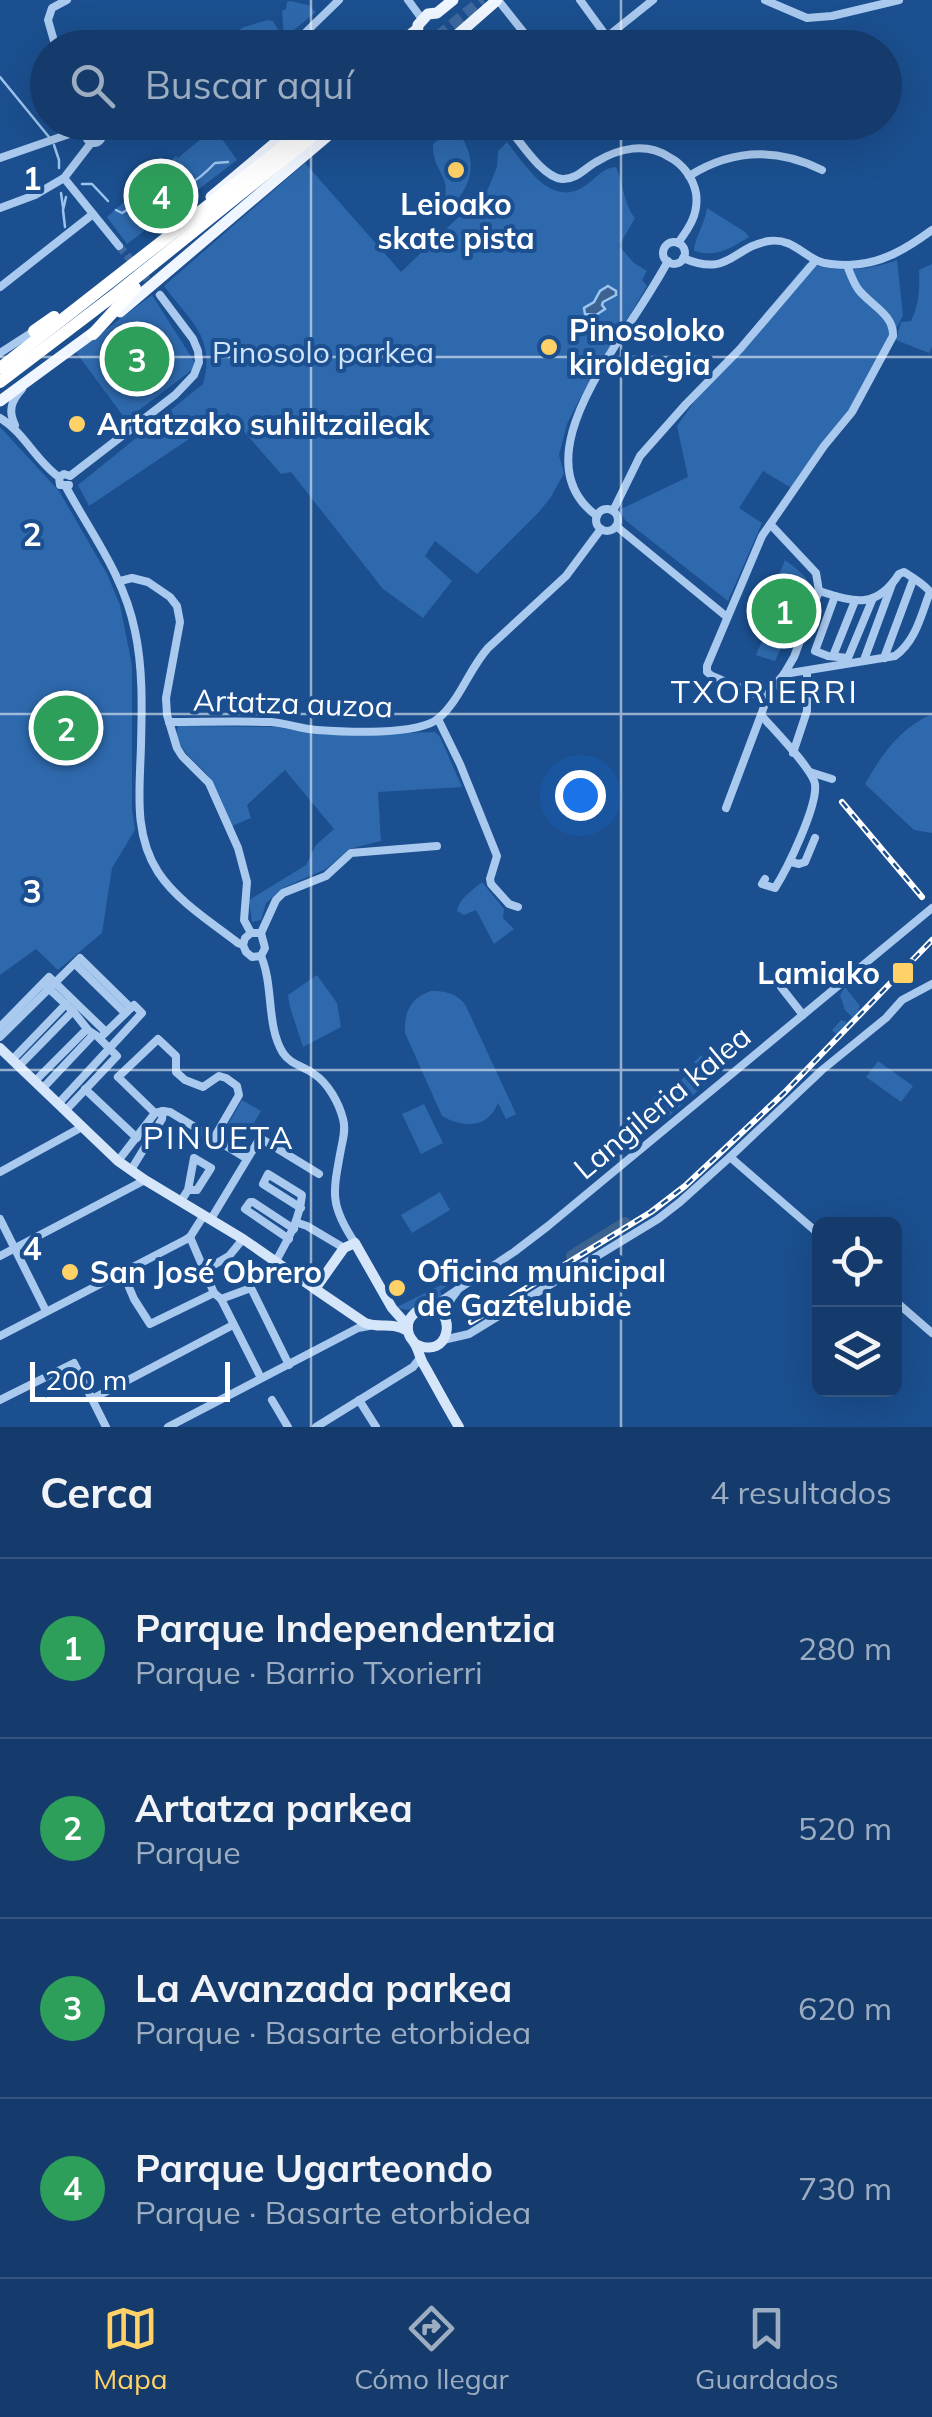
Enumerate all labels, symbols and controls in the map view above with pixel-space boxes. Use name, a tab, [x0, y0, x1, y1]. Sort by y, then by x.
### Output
search box	[30, 30, 902, 140]
icon: search	[65, 58, 120, 113]
text: Buscar aquí	[145, 61, 353, 109]
text: 1	[22, 158, 42, 198]
pin: 4	[128, 158, 194, 234]
marker: Leioako skate pista	[445, 159, 467, 181]
place label: Leioako skate pista	[377, 185, 535, 257]
place label: Pinosoloko kiroldegia	[569, 311, 725, 383]
pin: 3	[104, 322, 170, 396]
park label: Pinosolo parkea	[212, 333, 434, 371]
marker: Pinosoloko kiroldegia	[538, 336, 560, 358]
place label: Artatzako suhiltzaileak	[97, 405, 431, 443]
marker: Artatzako suhiltzaileak	[66, 413, 88, 435]
text: 2	[22, 514, 42, 554]
pin: 1	[752, 574, 816, 648]
district label: TXORIERRI	[671, 671, 859, 711]
street label: Artatza auzoa	[193, 681, 393, 725]
pin: 2	[34, 690, 98, 766]
your location	[555, 770, 606, 821]
text: 3	[22, 871, 42, 911]
place label: Lamiako	[757, 954, 880, 992]
marker: Lamiako	[890, 960, 916, 986]
street label: Langileria kalea	[566, 1017, 758, 1187]
district label: PINUETA	[143, 1117, 295, 1157]
map controls	[812, 1217, 902, 1397]
button: locate	[812, 1217, 902, 1307]
text: 4	[22, 1228, 42, 1268]
place label: Oficina municipal de Gaztelubide	[417, 1252, 666, 1324]
place label: San José Obrero	[90, 1253, 322, 1291]
marker: San José Obrero	[59, 1261, 81, 1283]
marker: Oficina municipal de Gaztelubide	[386, 1277, 408, 1299]
button: layers	[812, 1307, 902, 1397]
scale bar	[30, 1357, 230, 1402]
text: 200 m	[45, 1362, 127, 1397]
text: Cerca	[40, 1466, 154, 1519]
text: 4 resultados	[710, 1472, 892, 1512]
text: Parque Independentzia	[135, 1604, 556, 1652]
text: 1	[63, 1628, 82, 1668]
text: 280 m	[798, 1628, 892, 1668]
text: Parque · Barrio Txorierri	[135, 1652, 483, 1692]
text: Artatza parkea	[135, 1784, 413, 1832]
text: 2	[63, 1808, 82, 1848]
text: 520 m	[798, 1808, 892, 1848]
text: Parque	[135, 1832, 241, 1872]
text: La Avanzada parkea	[135, 1964, 512, 2012]
text: 3	[63, 1988, 82, 2028]
text: 620 m	[798, 1988, 892, 2028]
text: Parque · Basarte etorbidea	[135, 2012, 531, 2052]
text: Parque Ugarteondo	[135, 2144, 493, 2192]
text: 4	[63, 2168, 82, 2208]
text: 730 m	[798, 2168, 892, 2208]
text: Parque · Basarte etorbidea	[135, 2192, 531, 2232]
tab: Mapa	[93, 2301, 168, 2396]
tab: Cómo llegar	[354, 2301, 509, 2396]
tab: Guardados	[695, 2301, 839, 2396]

